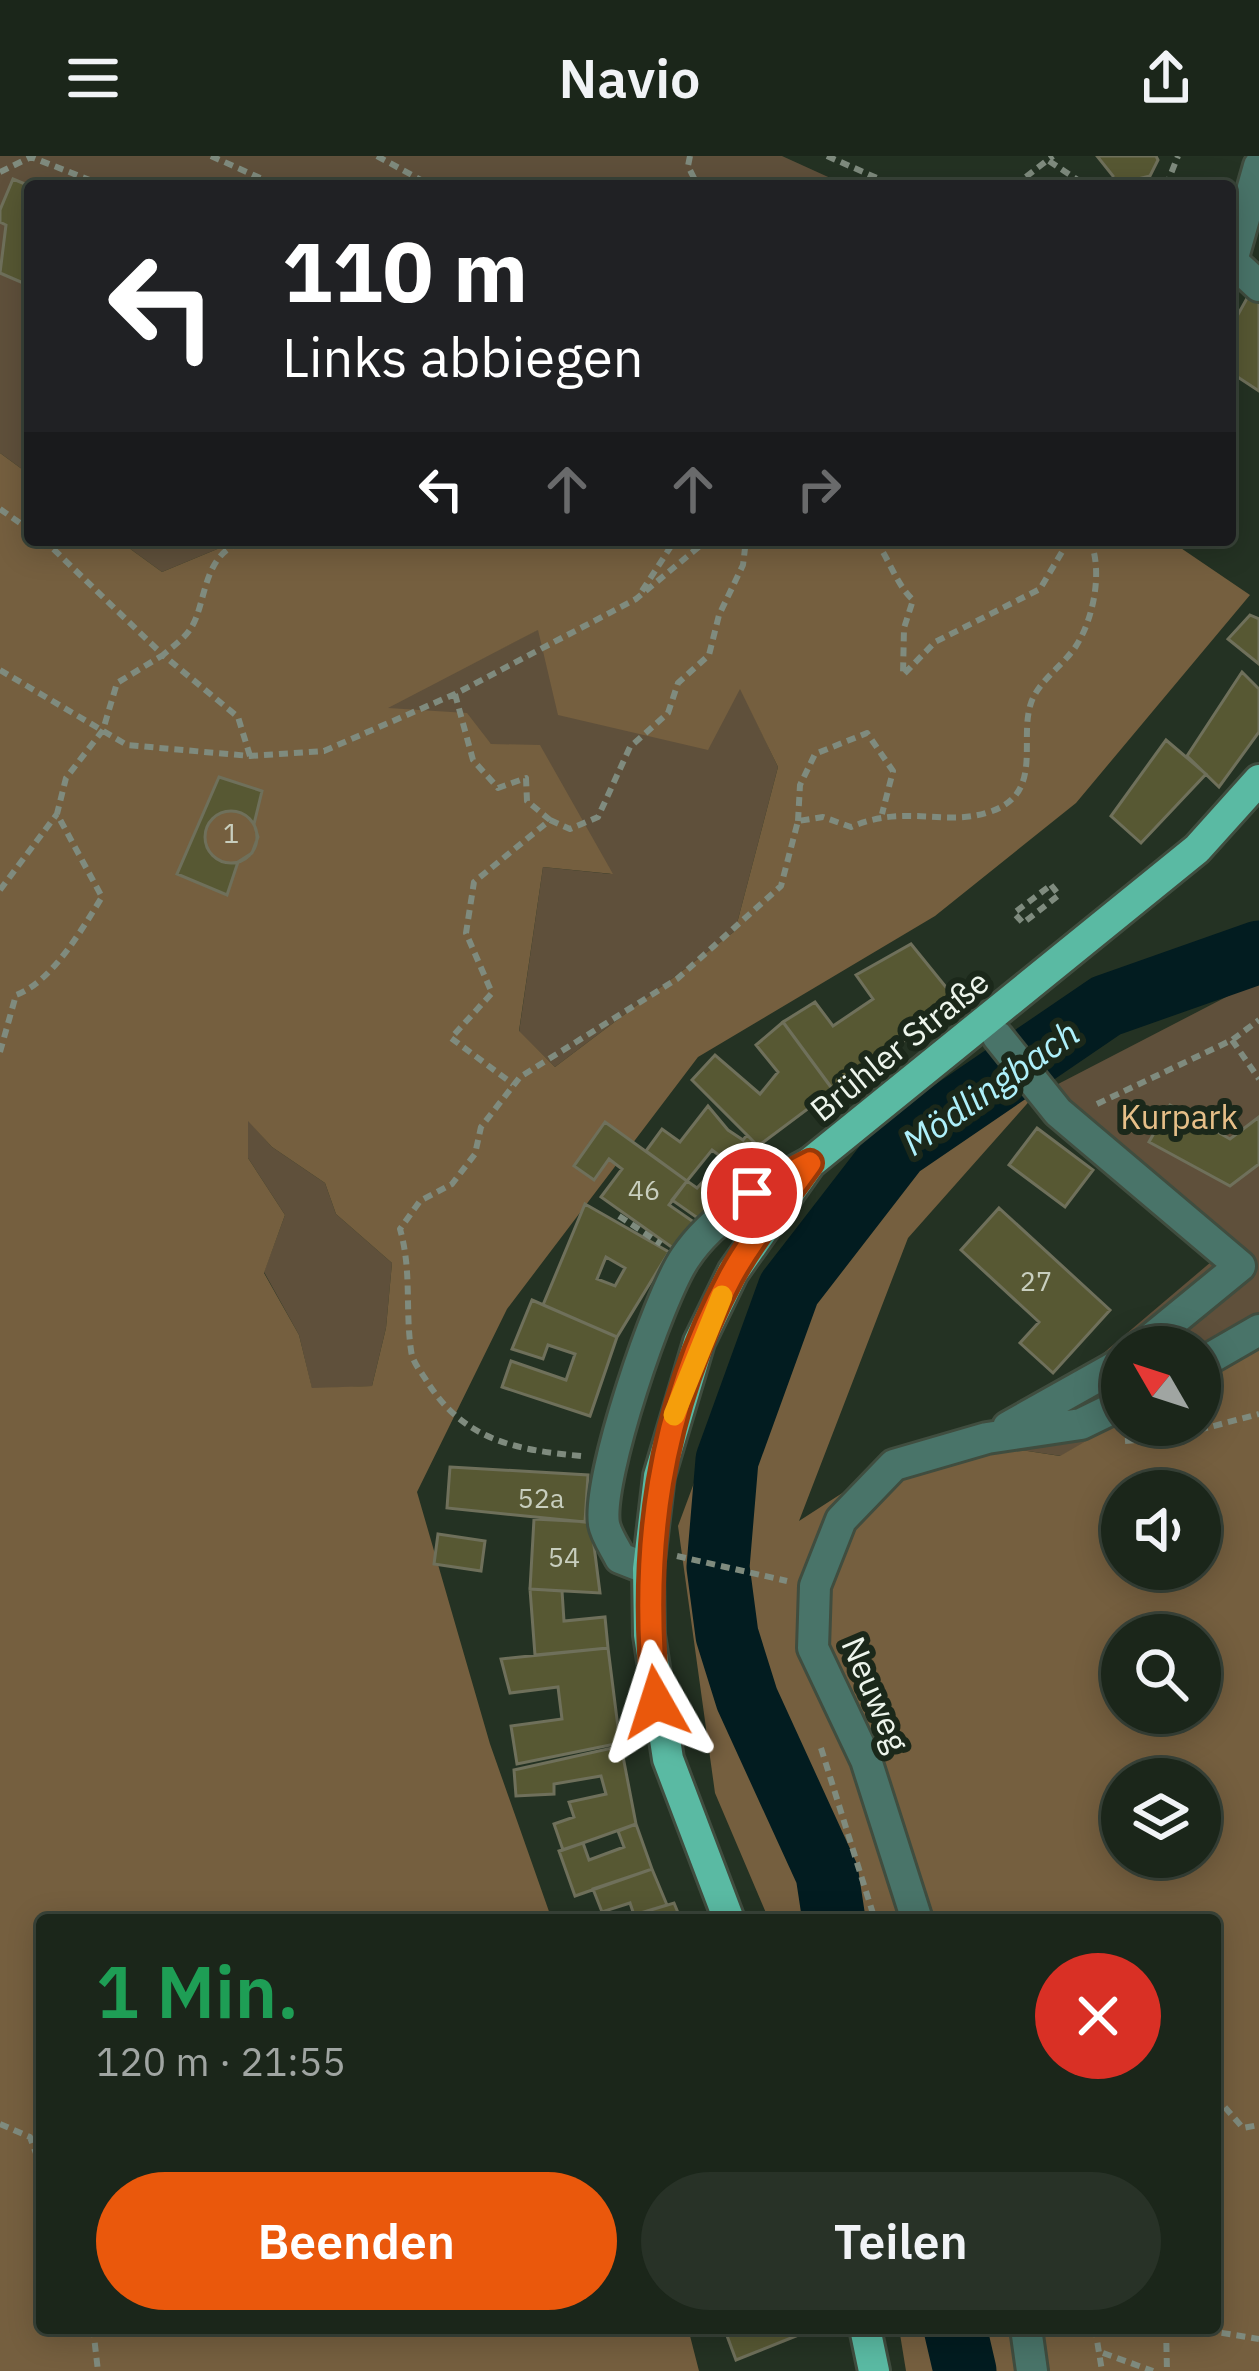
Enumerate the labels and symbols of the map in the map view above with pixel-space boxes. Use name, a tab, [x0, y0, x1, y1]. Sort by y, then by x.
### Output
house number: 1	[223, 815, 239, 850]
street label: Brühler Straße	[801, 960, 997, 1130]
water label: Mödlingbach	[892, 1009, 1088, 1165]
park label: Kurpark	[1120, 1095, 1238, 1138]
pin	[701, 1142, 803, 1244]
house number: 46	[628, 1172, 660, 1207]
house number: 27	[1020, 1263, 1052, 1298]
north arrow	[1101, 1326, 1221, 1446]
house number: 52a	[518, 1480, 564, 1515]
house number: 54	[548, 1539, 580, 1574]
street label: Neuweg	[833, 1630, 920, 1759]
position arrow	[593, 1639, 719, 1765]

